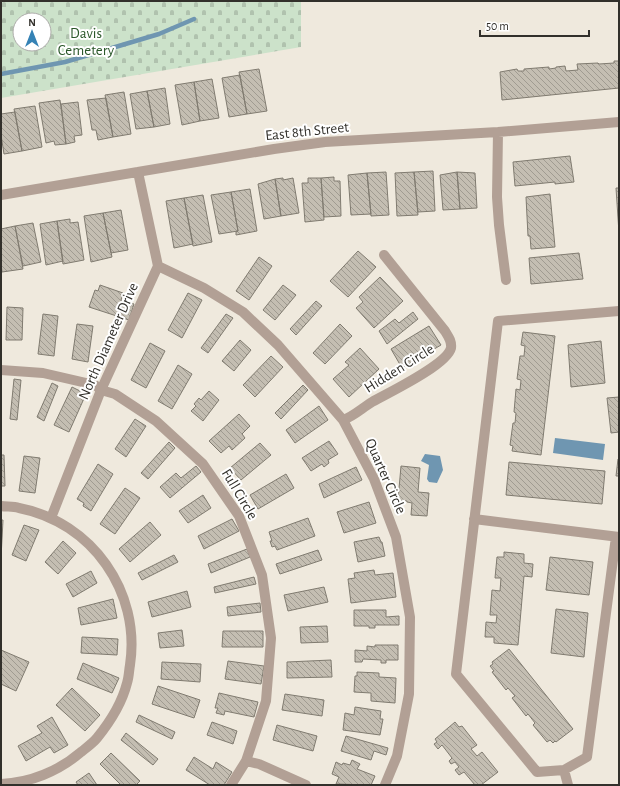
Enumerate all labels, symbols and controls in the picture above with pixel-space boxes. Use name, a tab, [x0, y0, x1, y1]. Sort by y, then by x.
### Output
north arrow	[12, 12, 52, 52]
scale bar	[480, 12, 589, 38]
text: N	[28, 17, 36, 28]
text: 50 m	[486, 20, 509, 32]
park label: Davis Cemetery	[58, 26, 115, 58]
street label: East 8th Street	[264, 120, 350, 143]
street label: North Diameter Drive	[76, 280, 141, 402]
street label: Hidden Circle	[362, 341, 437, 396]
street label: Quarter Circle	[362, 436, 409, 516]
street label: Full Circle	[219, 466, 260, 522]

